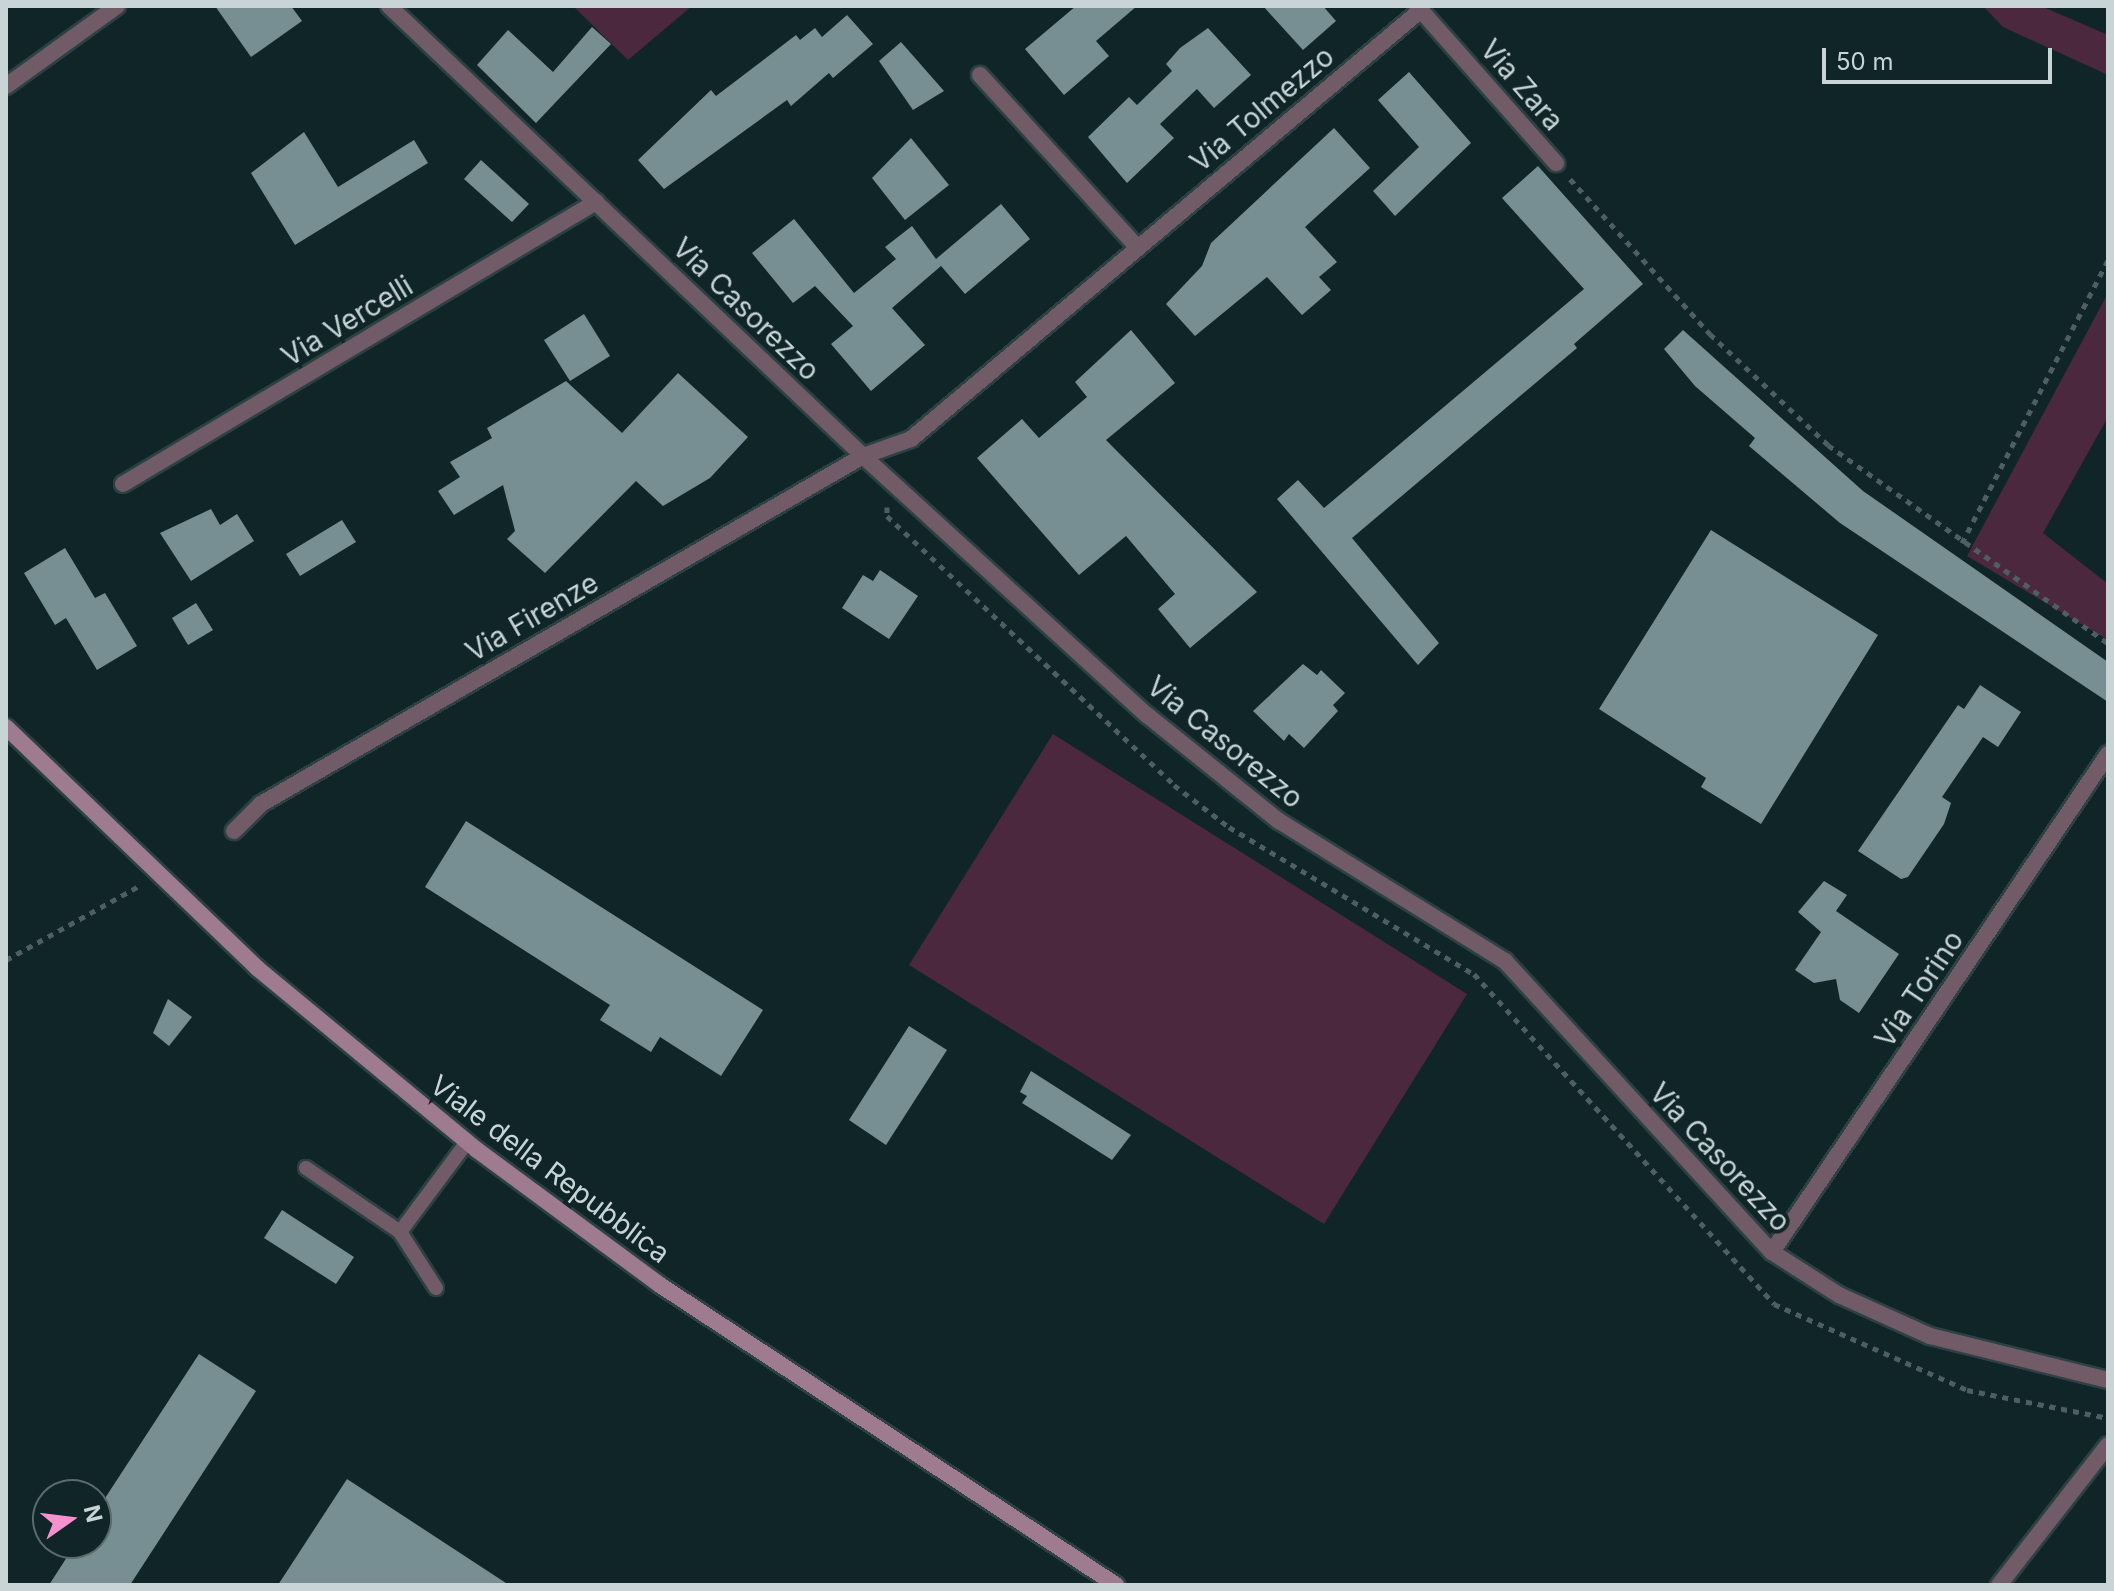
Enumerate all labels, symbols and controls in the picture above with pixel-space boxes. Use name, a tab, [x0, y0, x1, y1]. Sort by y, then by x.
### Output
scale bar	[1826, 32, 2056, 82]
street label: Via Zara	[1473, 33, 1571, 137]
street label: Via Tolmezzo	[1183, 39, 1341, 179]
text: 50 m	[1836, 47, 1894, 76]
street label: Via Casorezzo	[666, 231, 826, 387]
street label: Via Vercelli	[275, 269, 419, 373]
street label: Via Firenze	[460, 566, 604, 668]
street label: Via Casorezzo	[1140, 669, 1310, 815]
street label: Via Torino	[1868, 924, 1970, 1054]
street label: Viale della Repubblica	[424, 1068, 676, 1270]
street label: Via Casorezzo	[1643, 1076, 1797, 1238]
north arrow	[32, 1479, 112, 1559]
text: N	[79, 1502, 108, 1525]

